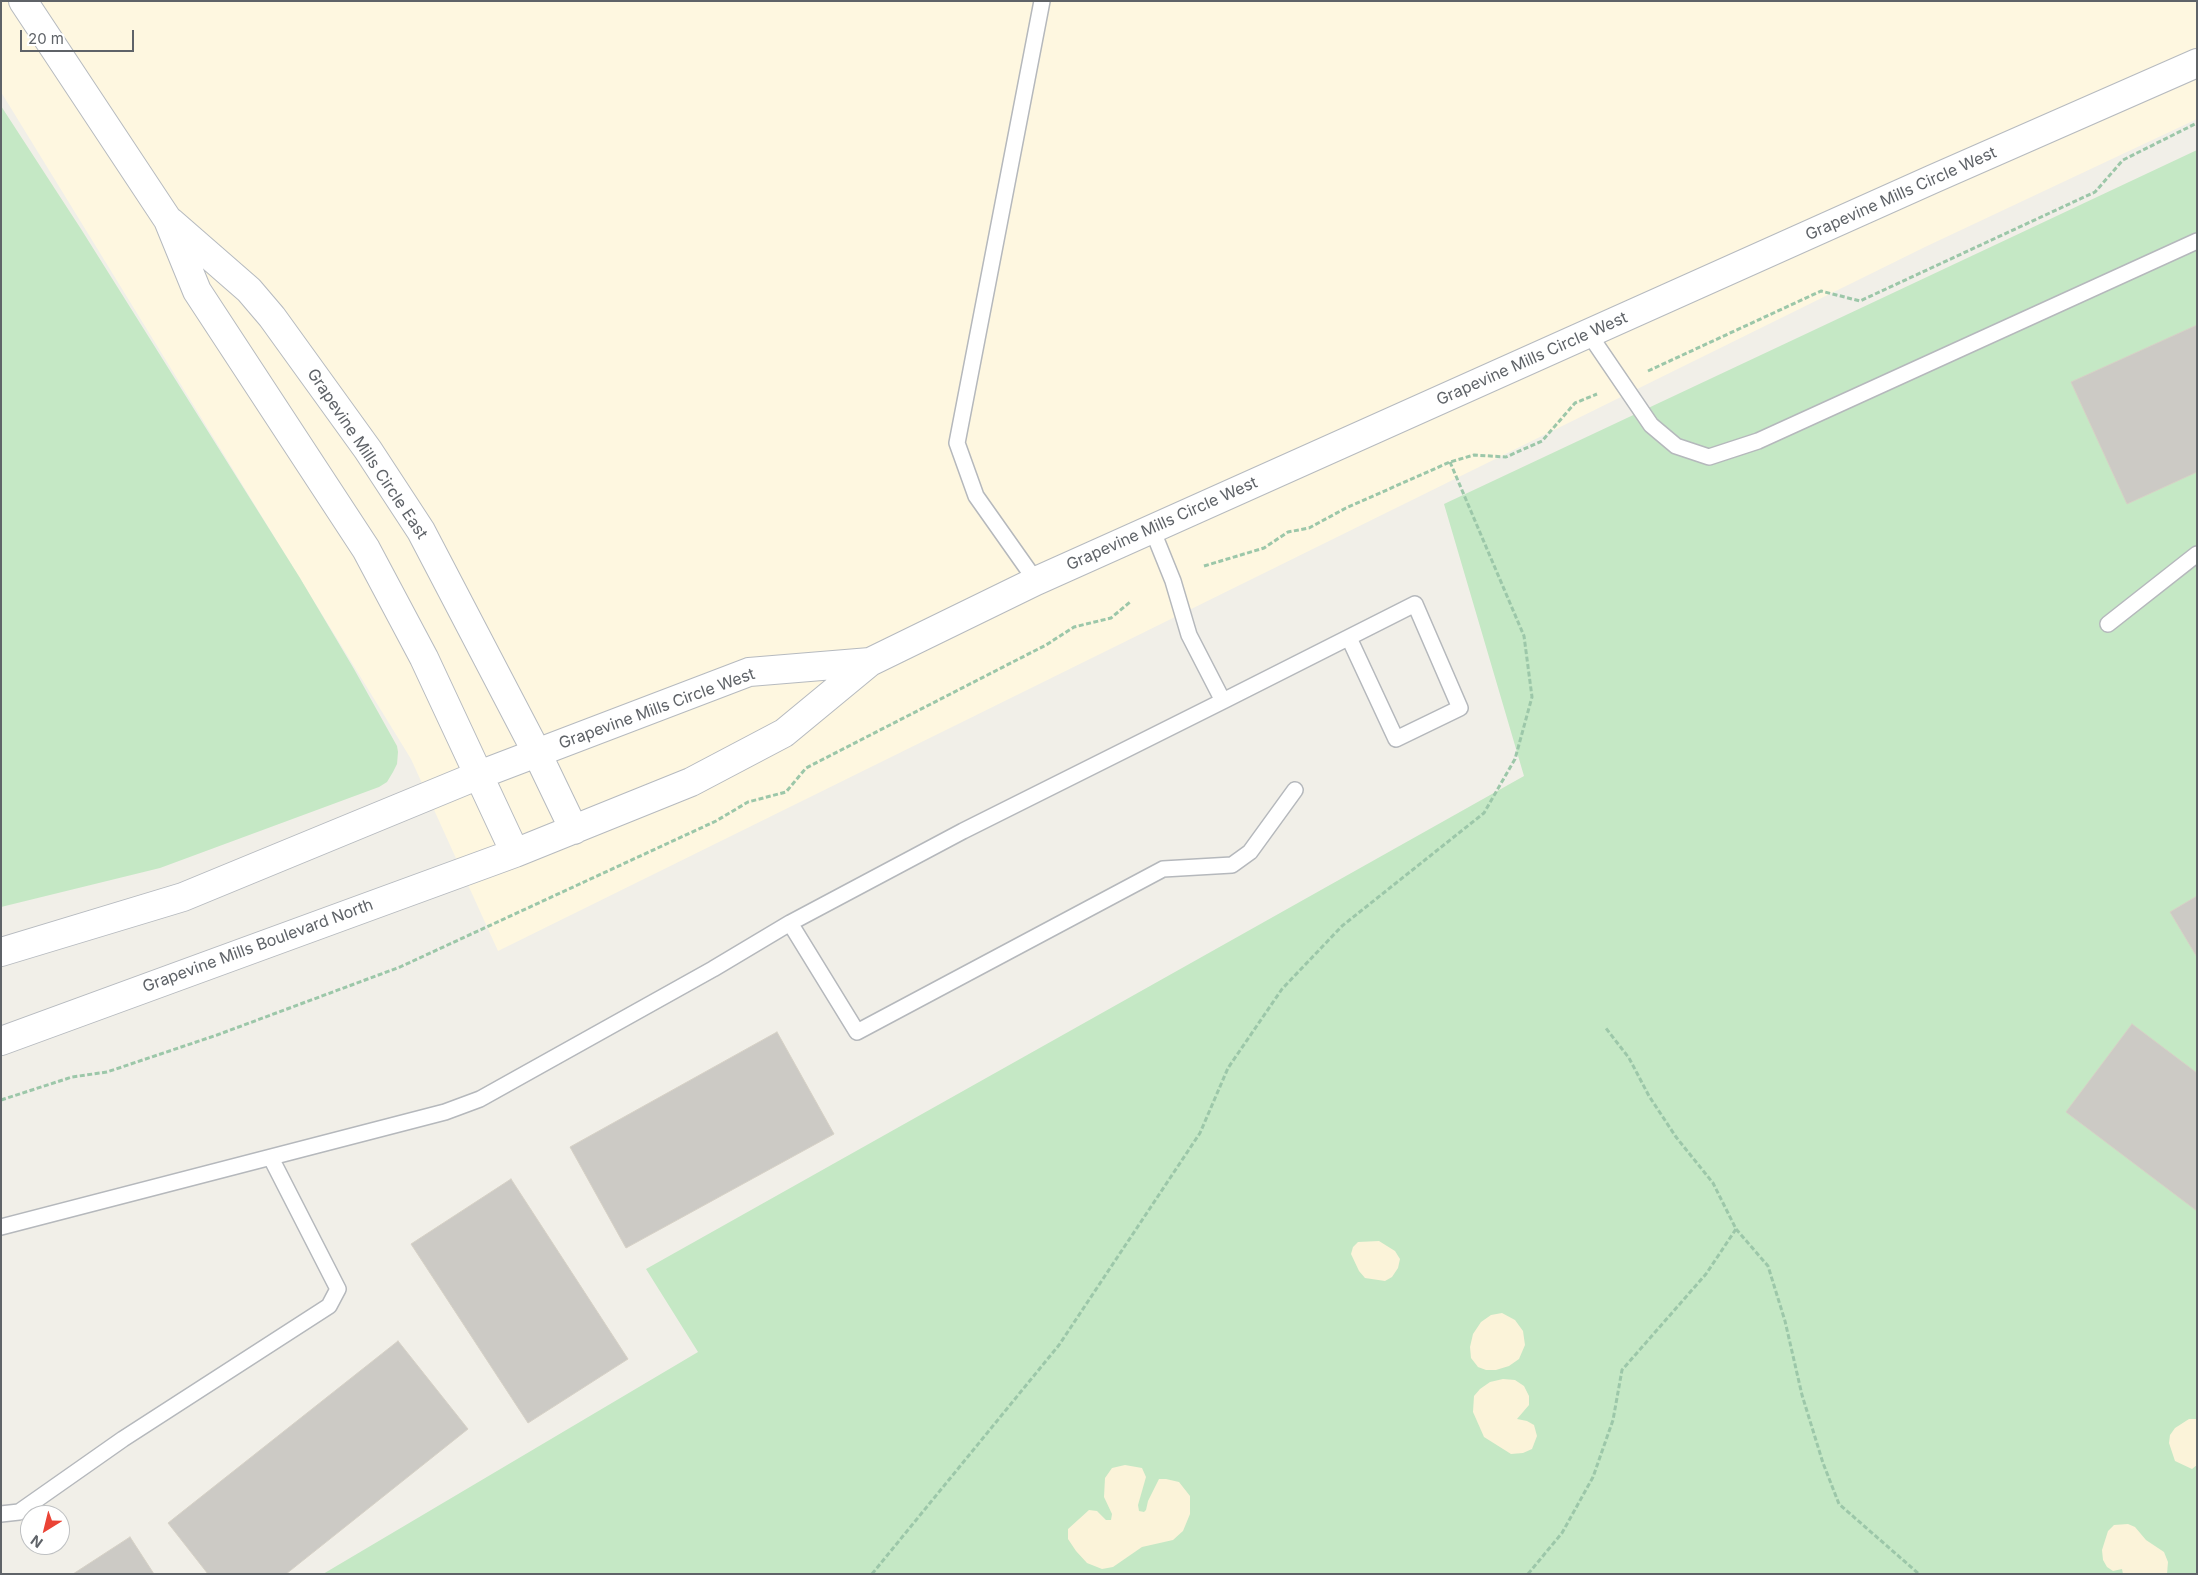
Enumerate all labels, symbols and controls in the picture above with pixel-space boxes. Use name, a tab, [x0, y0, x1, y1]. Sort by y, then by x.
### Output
scale bar	[22, 20, 136, 52]
text: 20 m	[28, 29, 64, 48]
street label: Grapevine Mills Circle West	[1803, 143, 1999, 245]
street label: Grapevine Mills Circle West	[1434, 308, 1630, 410]
street label: Grapevine Mills Circle East	[303, 365, 431, 543]
street label: Grapevine Mills Circle West	[1064, 473, 1260, 575]
street label: Grapevine Mills Circle West	[556, 665, 758, 753]
street label: Grapevine Mills Boulevard North	[140, 895, 376, 997]
north arrow	[20, 1505, 70, 1555]
text: N	[27, 1532, 46, 1552]

